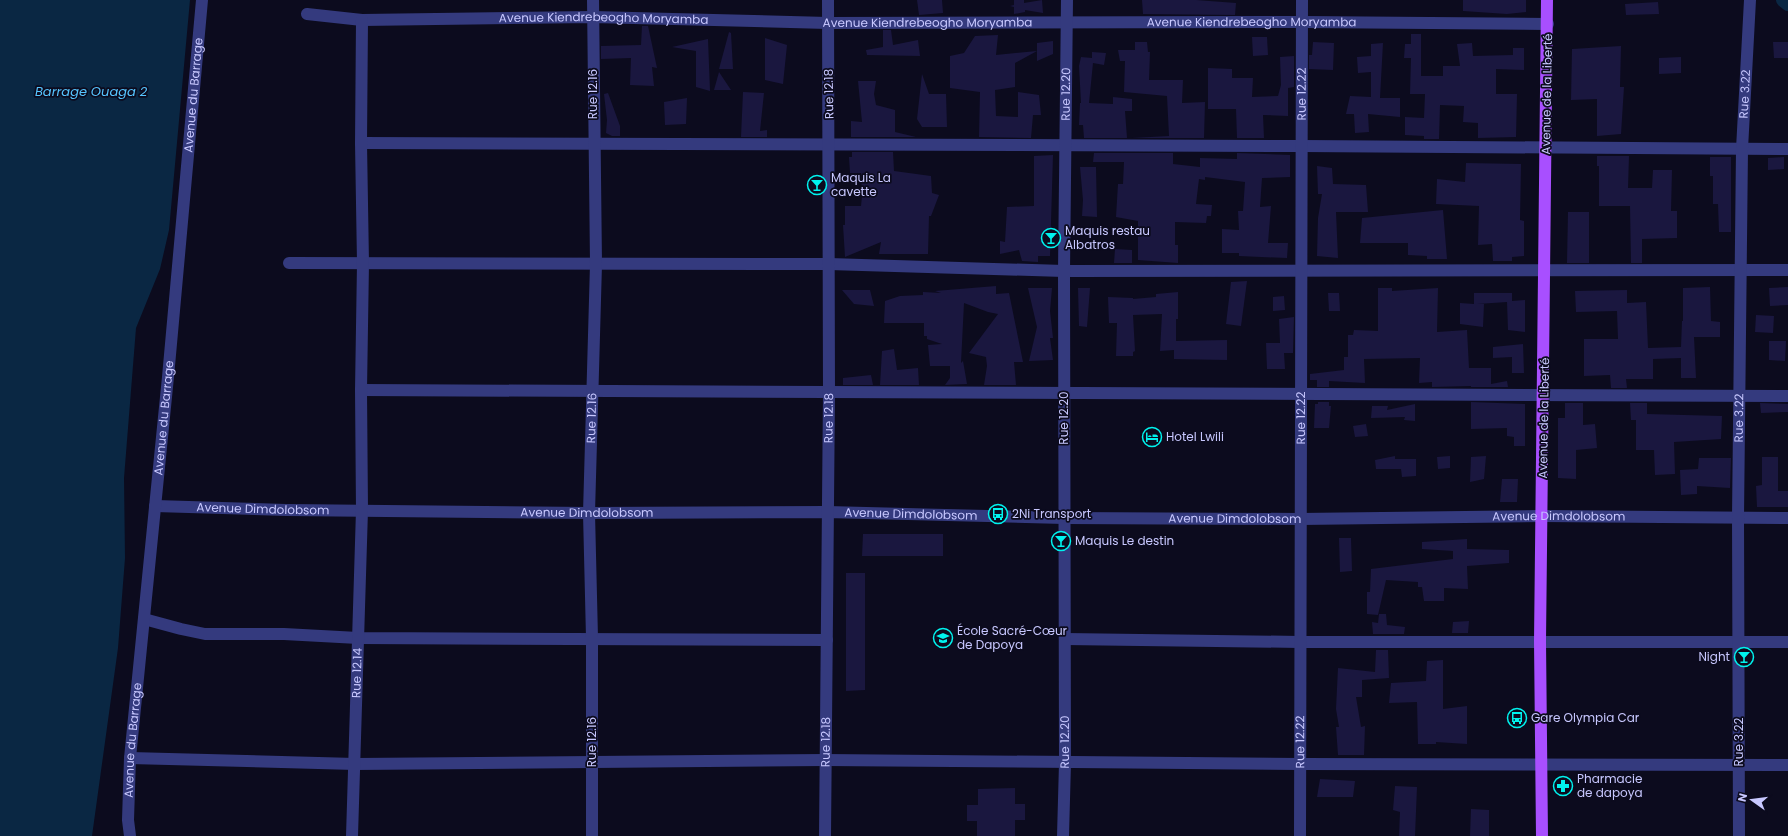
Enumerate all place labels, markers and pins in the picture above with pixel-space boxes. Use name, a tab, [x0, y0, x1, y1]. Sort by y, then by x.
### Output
place label: Maquis La cavette	[831, 169, 891, 200]
bar icon: Maquis La cavette	[806, 174, 828, 196]
place label: Maquis restau Albatros	[1065, 222, 1150, 253]
bar icon: Maquis restau Albatros	[1040, 227, 1062, 249]
hotel icon: Hotel Lwili	[1141, 426, 1163, 448]
place label: Hotel Lwili	[1166, 428, 1224, 445]
bus stop icon: 2Ni Transport	[987, 503, 1009, 525]
place label: 2Ni Transport	[1012, 505, 1091, 522]
bar icon: Maquis Le destin	[1050, 530, 1072, 552]
place label: Maquis Le destin	[1075, 532, 1174, 549]
place label: École Sacré-Cœur de Dapoya	[957, 622, 1068, 653]
school or university icon: École Sacré-Cœur de Dapoya	[932, 627, 954, 649]
bar icon: Night	[1733, 646, 1755, 668]
place label: Night	[1698, 648, 1730, 665]
bus stop icon: Gare Olympia Car	[1506, 707, 1528, 729]
place label: Gare Olympia Car	[1531, 709, 1640, 726]
place label: Pharmacie de dapoya	[1577, 770, 1643, 801]
pharmacy icon: Pharmacie de dapoya	[1552, 775, 1574, 797]

